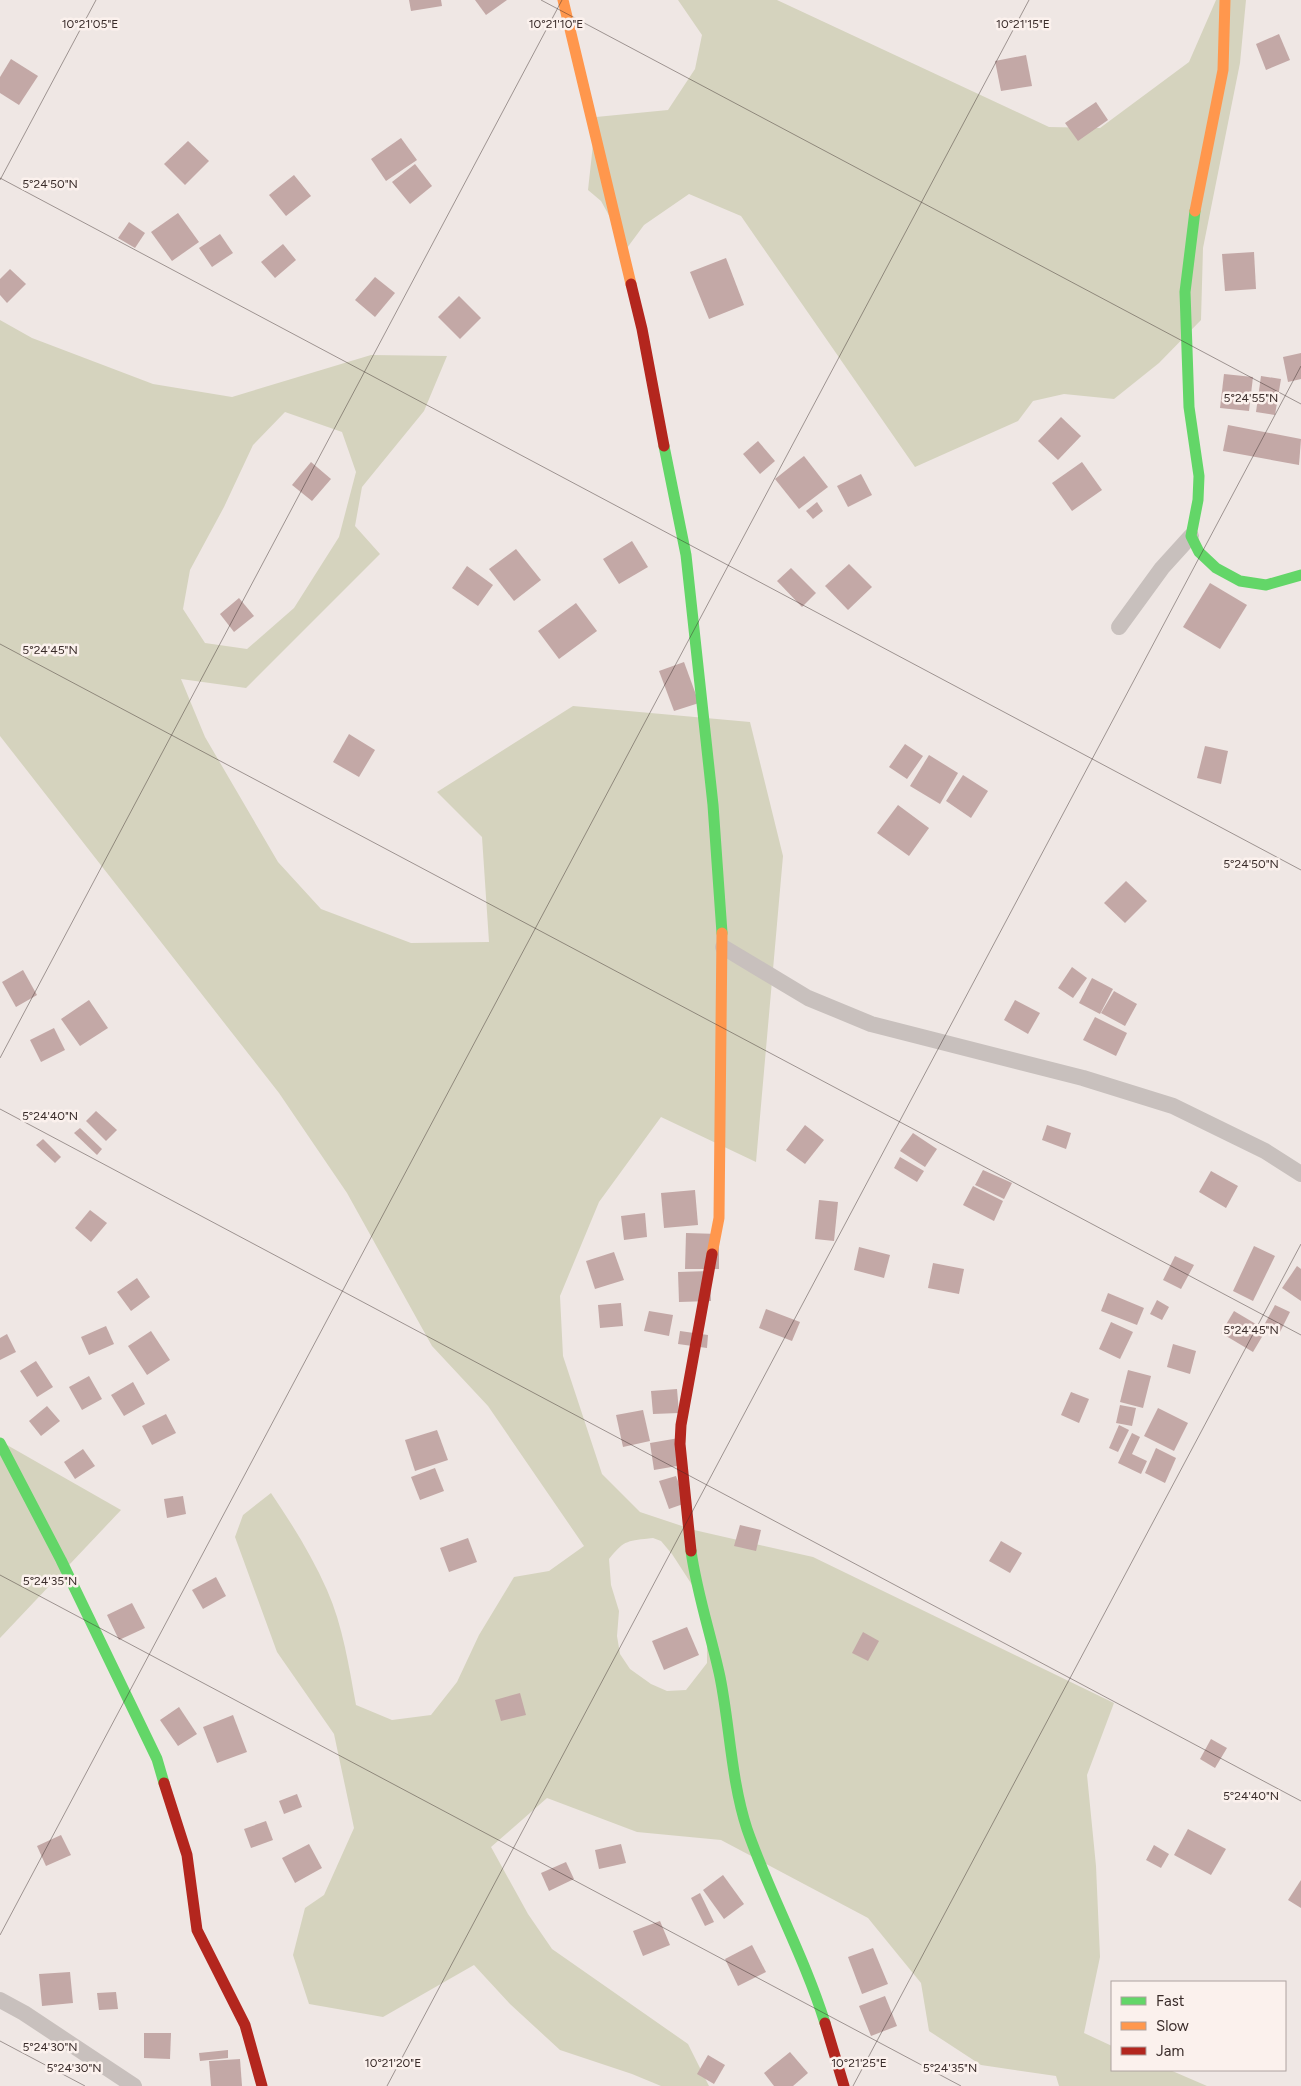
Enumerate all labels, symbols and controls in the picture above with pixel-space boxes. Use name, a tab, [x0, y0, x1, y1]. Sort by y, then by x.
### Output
text: 10°21'05"E	[62, 17, 118, 31]
text: 10°21'10"E	[529, 17, 583, 31]
text: 10°21'15"E	[996, 17, 1050, 31]
text: 5°24'50"N	[22, 177, 78, 191]
text: 5°24'55"N	[1224, 391, 1278, 405]
text: 5°24'45"N	[22, 643, 78, 657]
text: 5°24'50"N	[1223, 857, 1279, 871]
text: 5°24'40"N	[22, 1109, 78, 1123]
text: 5°24'45"N	[1223, 1323, 1279, 1337]
text: 5°24'35"N	[23, 1574, 77, 1588]
text: 5°24'40"N	[1223, 1789, 1279, 1803]
legend	[1111, 1981, 1286, 2071]
text: Fast	[1156, 1992, 1185, 2010]
text: Slow	[1156, 2017, 1189, 2035]
text: 5°24'30"N	[22, 2040, 78, 2054]
text: Jam	[1156, 2042, 1184, 2060]
text: 10°21'20"E	[365, 2056, 421, 2070]
text: 10°21'25"E	[831, 2056, 887, 2070]
text: 5°24'30"N	[46, 2061, 102, 2075]
text: 5°24'35"N	[923, 2061, 977, 2075]

